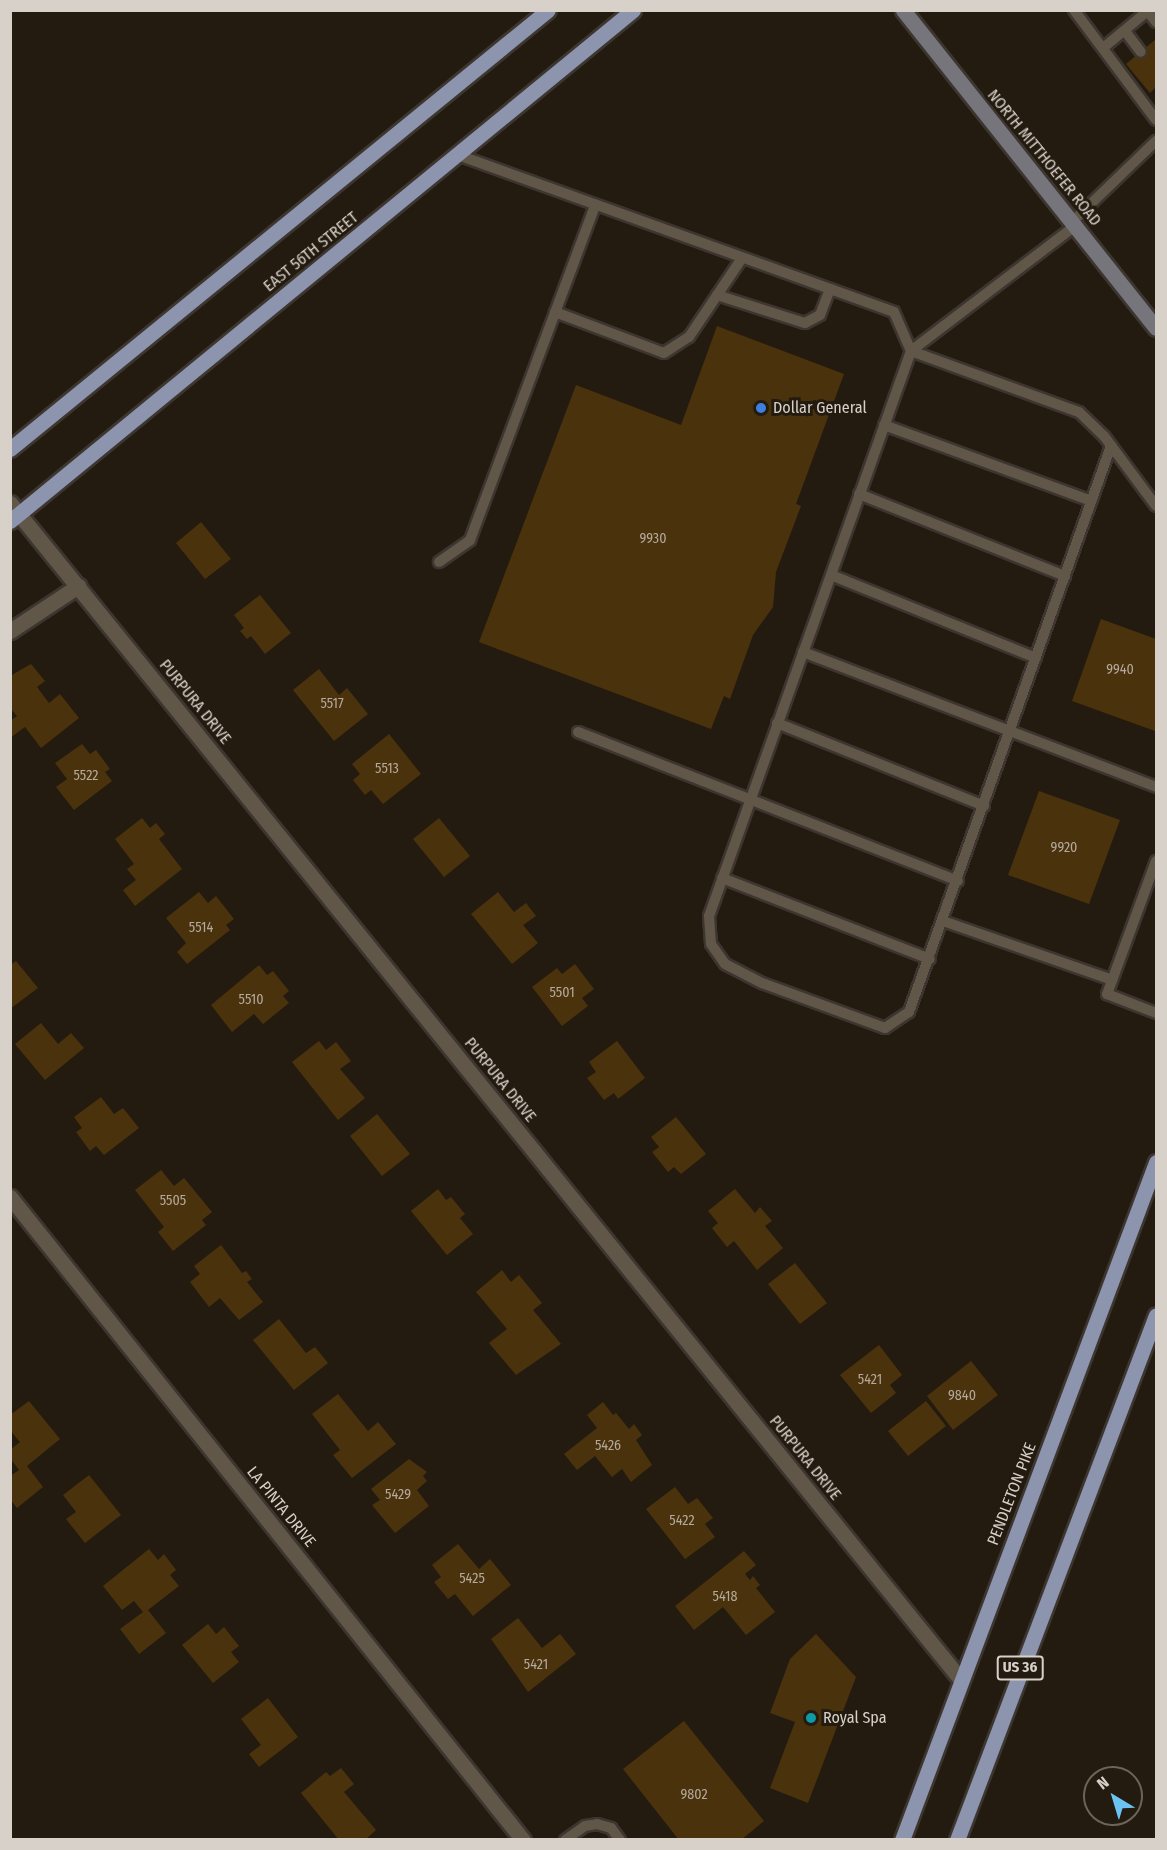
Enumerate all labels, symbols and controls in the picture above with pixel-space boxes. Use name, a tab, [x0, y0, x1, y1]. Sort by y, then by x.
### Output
street label: NORTH MITTHOEFER ROAD	[983, 86, 1105, 230]
street label: EAST 56TH STREET	[260, 208, 362, 296]
place label: Dollar General	[773, 398, 867, 418]
marker: Dollar General	[754, 401, 768, 415]
house number: 9930	[640, 531, 666, 547]
street label: PURPURA DRIVE	[155, 656, 235, 748]
house number: 9940	[1106, 662, 1134, 678]
house number: 5517	[320, 696, 344, 712]
house number: 5513	[375, 761, 399, 777]
house number: 5522	[74, 768, 98, 784]
house number: 9920	[1051, 840, 1077, 856]
house number: 5514	[189, 920, 213, 936]
house number: 5501	[549, 985, 575, 1001]
house number: 5510	[239, 992, 263, 1008]
street label: PURPURA DRIVE	[460, 1034, 540, 1126]
house number: 5505	[160, 1193, 186, 1209]
house number: 5421	[858, 1372, 882, 1388]
house number: 9840	[948, 1388, 976, 1404]
street label: PURPURA DRIVE	[765, 1412, 845, 1504]
house number: 5426	[595, 1438, 621, 1454]
street label: PENDLETON PIKE	[984, 1440, 1040, 1548]
street label: LA PINTA DRIVE	[243, 1463, 319, 1551]
house number: 5429	[385, 1487, 411, 1503]
house number: 5422	[669, 1513, 695, 1529]
house number: 5425	[459, 1571, 485, 1587]
house number: 5418	[713, 1589, 737, 1605]
road number: US 36	[996, 1656, 1044, 1680]
house number: 5421	[524, 1657, 548, 1673]
place label: Royal Spa	[823, 1708, 887, 1728]
marker: Royal Spa	[804, 1711, 818, 1725]
north arrow	[1083, 1766, 1143, 1826]
text: N	[1093, 1773, 1112, 1793]
house number: 9802	[680, 1787, 708, 1803]

